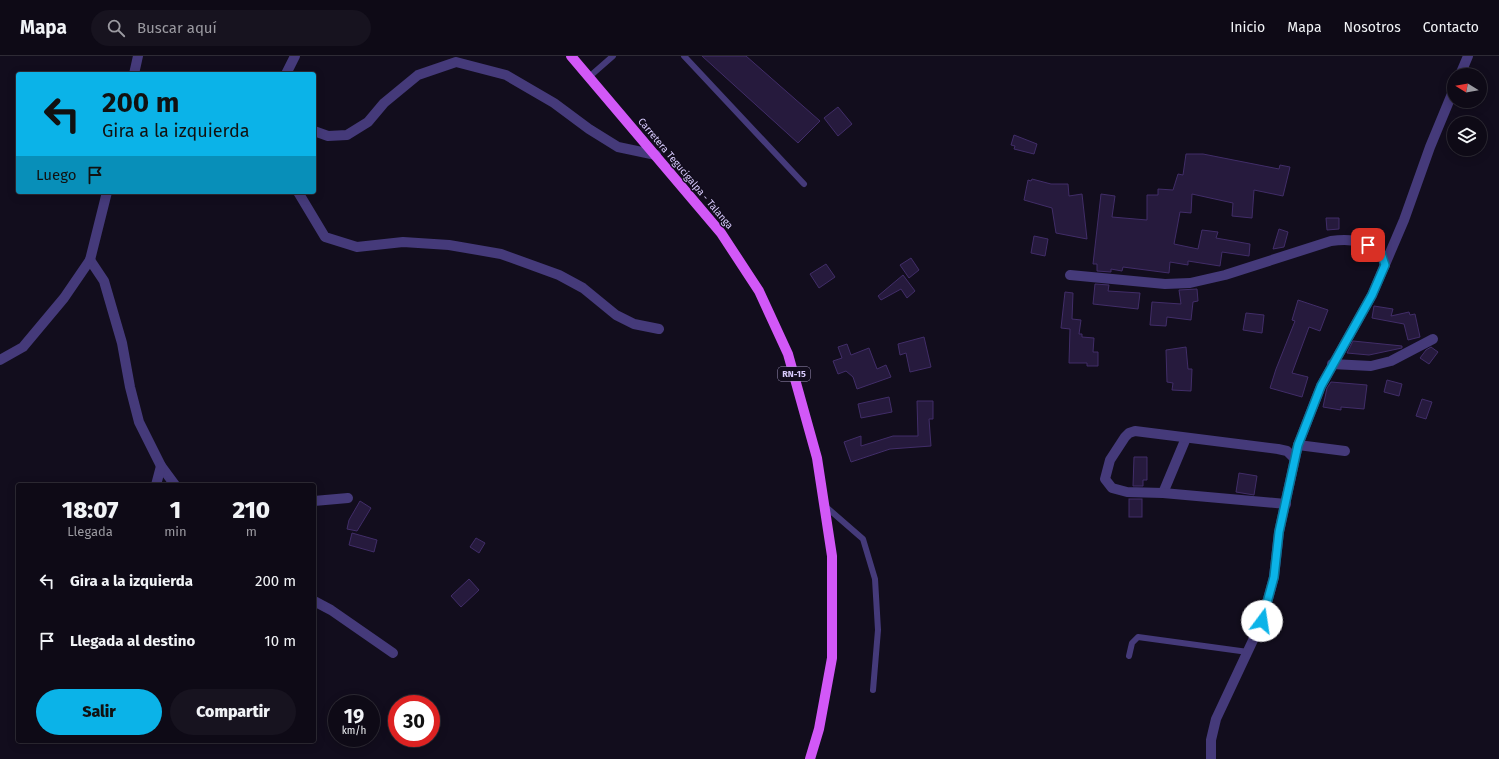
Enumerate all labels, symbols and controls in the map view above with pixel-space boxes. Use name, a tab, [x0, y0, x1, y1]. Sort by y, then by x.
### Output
search box	[91, 10, 371, 46]
text: Mapa	[20, 16, 67, 39]
icon: search	[105, 17, 127, 39]
text: Buscar aquí	[137, 19, 217, 37]
text: Inicio	[1230, 19, 1265, 36]
text: Mapa	[1287, 19, 1322, 36]
text: Nosotros	[1344, 19, 1401, 36]
text: Contacto	[1423, 19, 1479, 36]
north arrow	[1447, 68, 1487, 108]
map controls	[1447, 68, 1487, 156]
text: 200 m	[102, 86, 180, 119]
icon: left	[36, 88, 88, 140]
street label: Carretera Tegucigalpa - Talanga	[635, 116, 735, 232]
button: layers	[1447, 116, 1487, 156]
text: Gira a la izquierda	[102, 120, 250, 142]
icon: arrive	[84, 164, 106, 186]
text: Luego	[36, 166, 76, 184]
pin	[1351, 228, 1385, 262]
icon: arrive	[1357, 234, 1379, 256]
road number: RN-15	[778, 367, 810, 381]
text: 18:07	[62, 496, 118, 524]
text: 1	[170, 496, 181, 524]
text: 210	[232, 496, 270, 524]
text: Llegada	[67, 524, 113, 539]
text: min	[164, 524, 187, 539]
text: m	[246, 524, 257, 539]
icon: left	[36, 570, 58, 592]
text: Gira a la izquierda	[70, 572, 193, 590]
text: 200 m	[255, 572, 296, 590]
position arrow	[1241, 600, 1283, 642]
icon: arrive	[36, 630, 58, 652]
text: Llegada al destino	[70, 632, 195, 650]
text: 10 m	[264, 632, 296, 650]
button: Salir	[36, 689, 162, 735]
button: Compartir	[170, 689, 296, 735]
speed limit sign: 30	[388, 695, 440, 747]
text: 19	[344, 704, 364, 728]
text: km/h	[342, 725, 366, 737]

